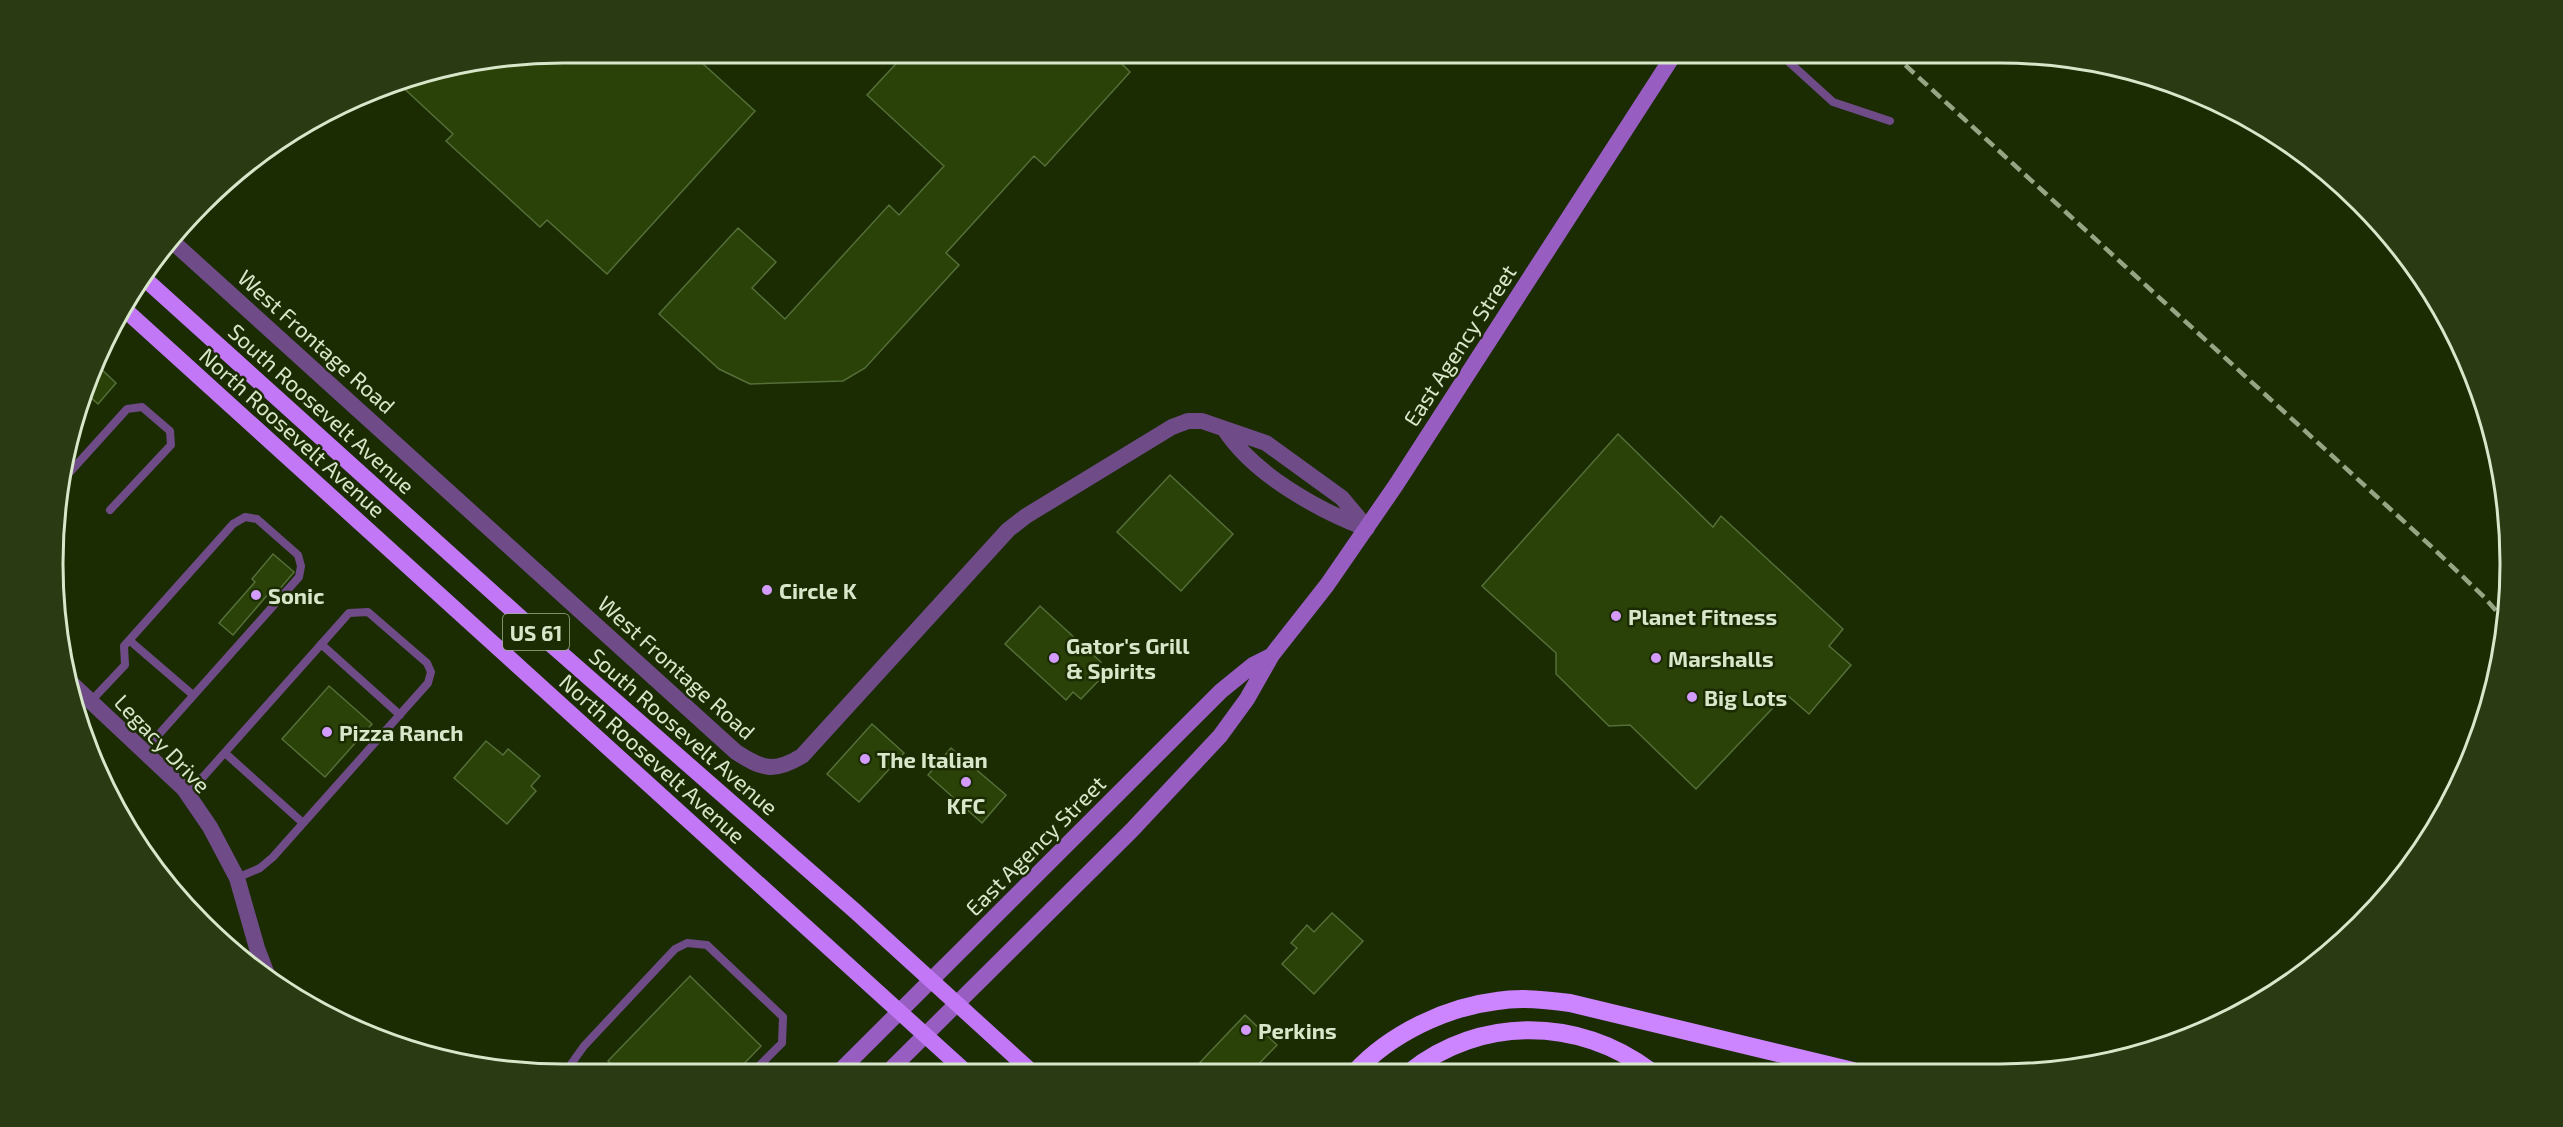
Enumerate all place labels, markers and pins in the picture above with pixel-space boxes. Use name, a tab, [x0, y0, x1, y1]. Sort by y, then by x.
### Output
place label: Circle K	[779, 577, 857, 603]
place label: Sonic	[268, 582, 324, 608]
marker: Circle K	[760, 583, 774, 597]
marker: Sonic	[249, 588, 263, 602]
place label: Planet Fitness	[1628, 603, 1777, 629]
marker: Planet Fitness	[1609, 609, 1623, 623]
place label: Gator's Grill & Spirits	[1066, 632, 1190, 683]
place label: Marshalls	[1668, 645, 1774, 671]
marker: Gator's Grill & Spirits	[1047, 651, 1061, 665]
marker: Marshalls	[1649, 651, 1663, 665]
place label: Big Lots	[1704, 684, 1787, 710]
marker: Big Lots	[1685, 690, 1699, 704]
place label: Pizza Ranch	[339, 719, 464, 745]
marker: Pizza Ranch	[320, 725, 334, 739]
place label: The Italian	[877, 746, 988, 772]
marker: The Italian	[858, 752, 872, 766]
marker: KFC	[959, 775, 973, 789]
place label: KFC	[946, 792, 986, 818]
place label: Perkins	[1258, 1017, 1337, 1043]
marker: Perkins	[1239, 1023, 1253, 1037]

